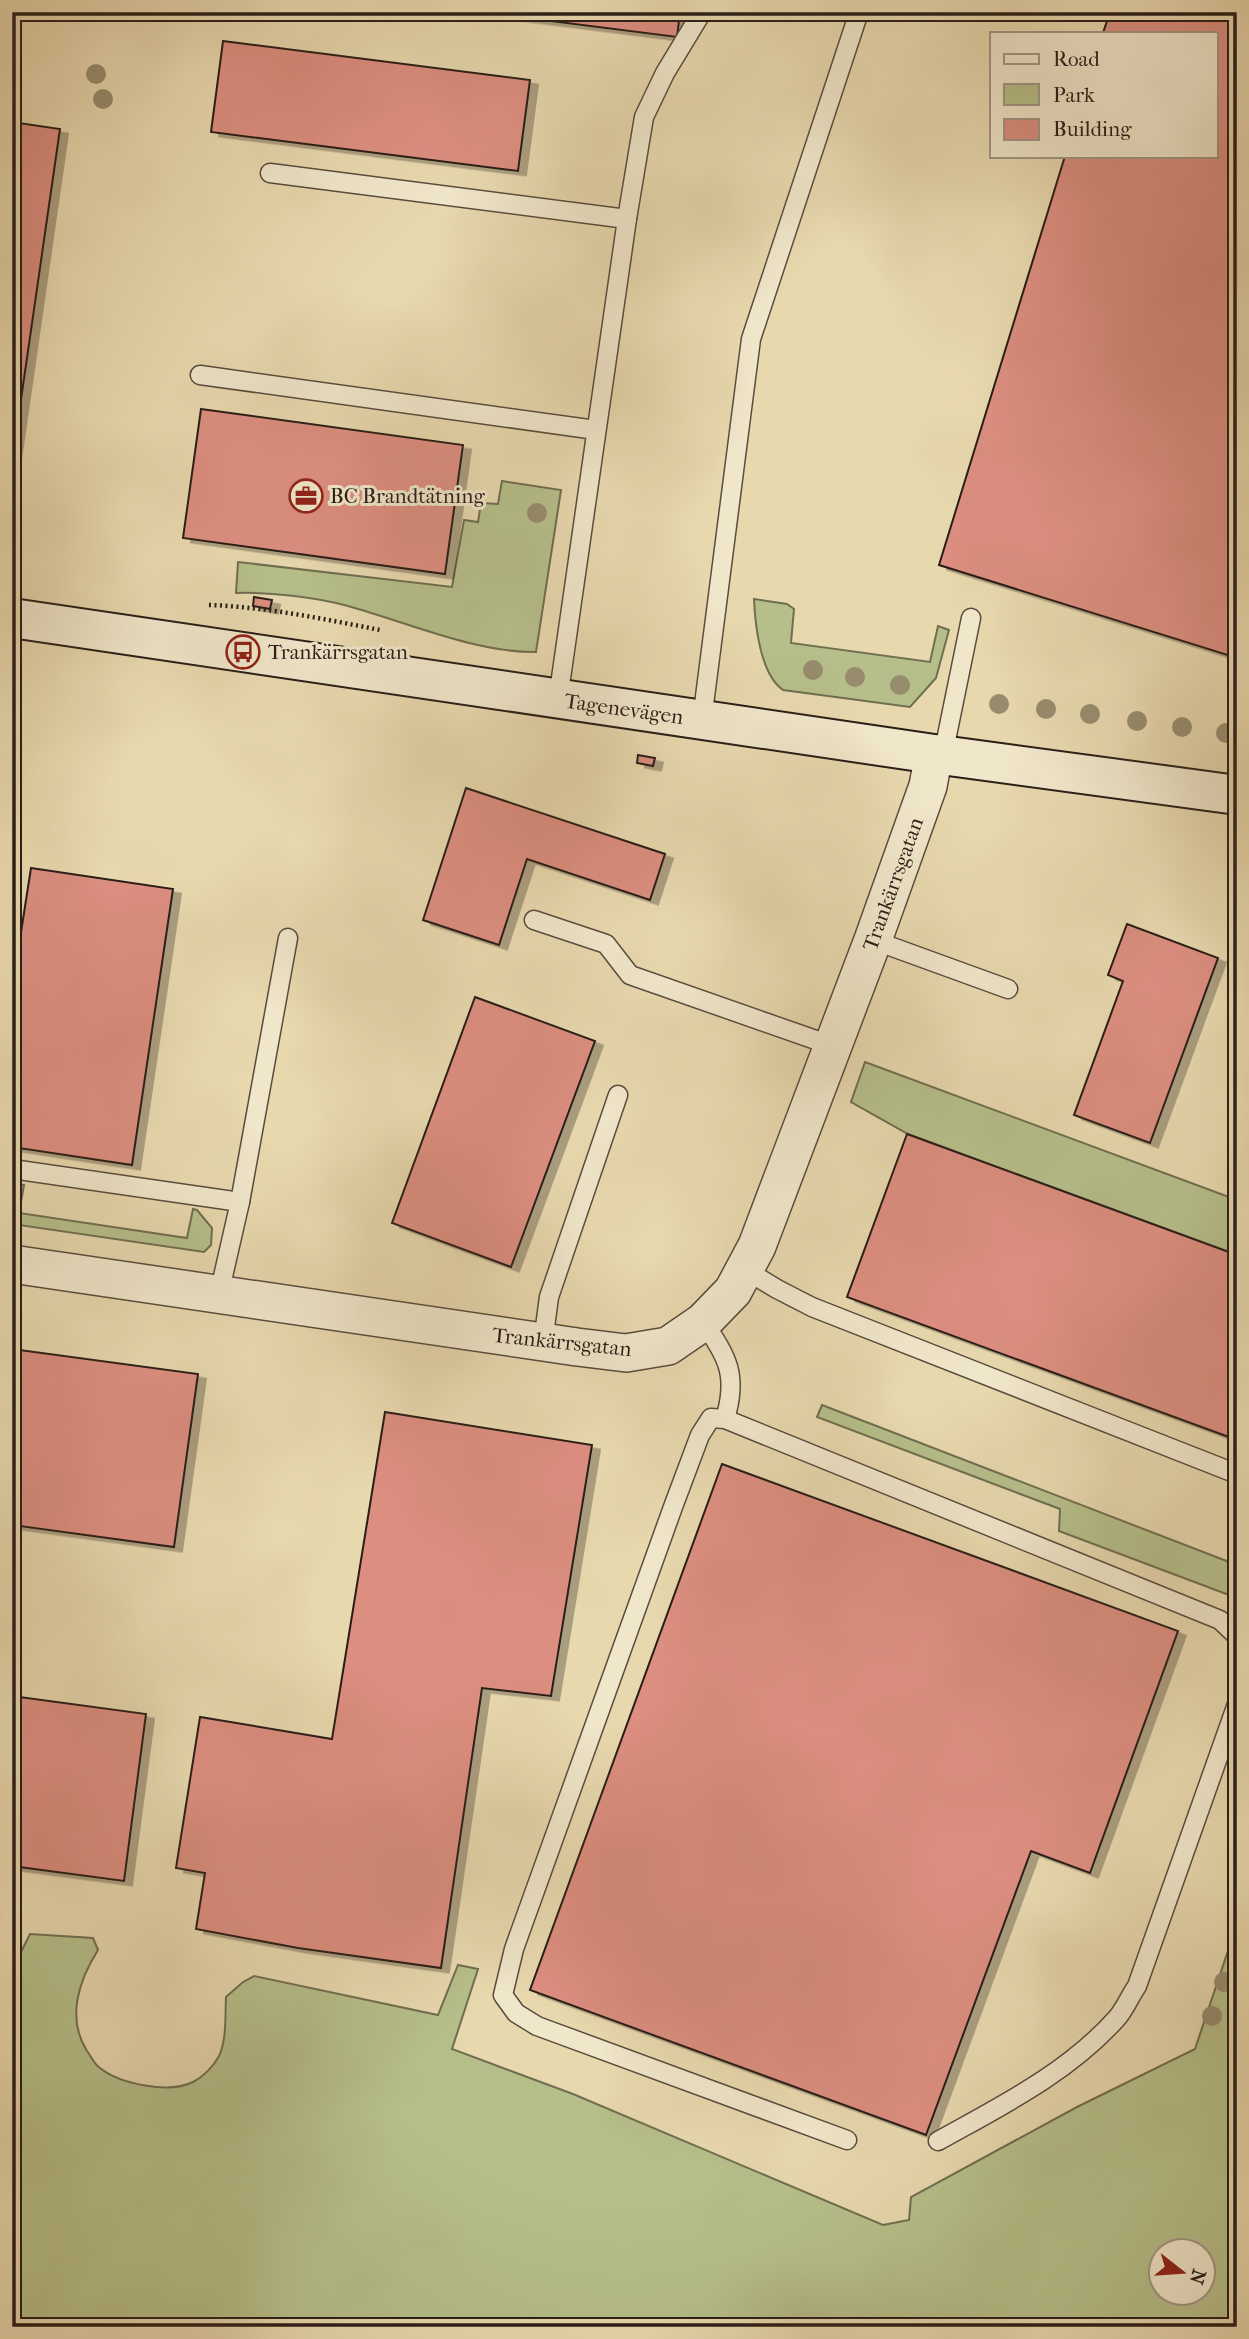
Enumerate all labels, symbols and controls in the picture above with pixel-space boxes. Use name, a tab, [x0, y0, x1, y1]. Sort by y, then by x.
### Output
legend	[990, 32, 1218, 158]
text: Road	[1053, 47, 1100, 71]
text: Park	[1053, 83, 1095, 107]
text: Building	[1053, 117, 1132, 141]
office icon: BC Brandtätning	[287, 477, 325, 515]
place label: BC Brandtätning	[330, 484, 485, 508]
bus stop icon: Trankärrsgatan	[224, 633, 262, 671]
place label: Trankärrsgatan	[268, 640, 408, 664]
street label: Tagenevägen	[563, 689, 685, 729]
street label: Trankärrsgatan	[858, 814, 928, 954]
street label: Trankärrsgatan	[491, 1323, 633, 1361]
north arrow	[1148, 2238, 1218, 2308]
text: N	[1185, 2267, 1210, 2287]

